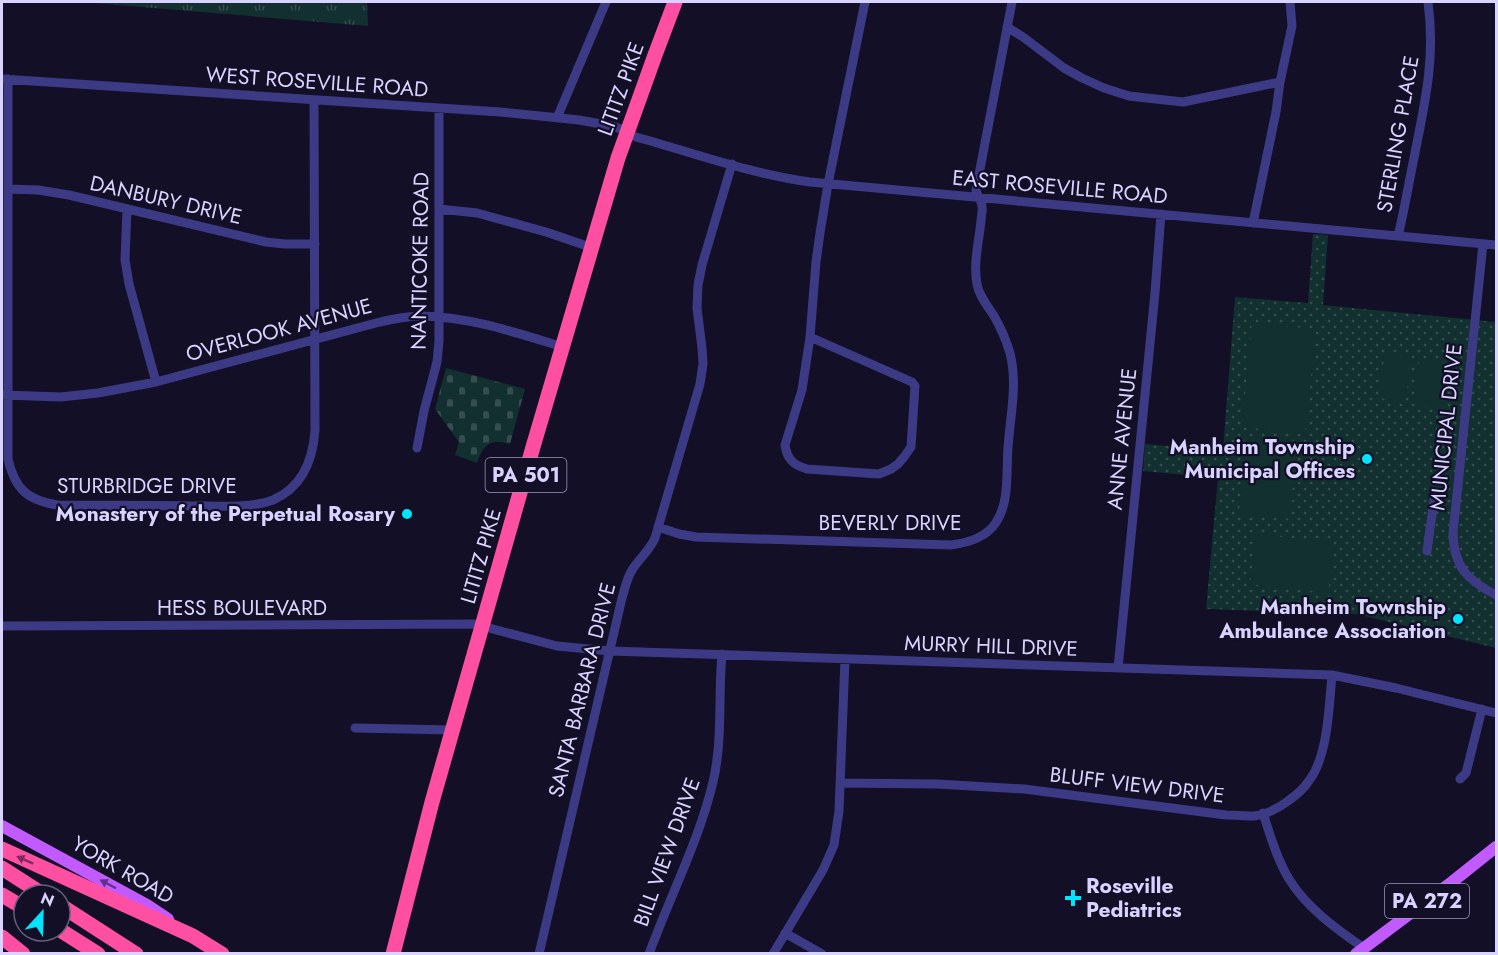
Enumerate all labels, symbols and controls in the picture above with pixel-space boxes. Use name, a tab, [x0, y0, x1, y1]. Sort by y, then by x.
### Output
street label: LITITZ PIKE	[590, 38, 652, 140]
street label: STERLING PLACE	[1369, 53, 1427, 215]
street label: WEST ROSEVILLE ROAD	[205, 59, 429, 105]
street label: EAST ROSEVILLE ROAD	[951, 163, 1169, 211]
street label: DANBURY DRIVE	[87, 168, 245, 232]
street label: NANTICOKE ROAD	[403, 172, 437, 350]
street label: OVERLOOK AVENUE	[183, 291, 375, 369]
street label: MUNICIPAL DRIVE	[1422, 342, 1470, 512]
street label: ANNE AVENUE	[1100, 367, 1144, 511]
place label: Manheim Township Municipal Offices	[1170, 432, 1355, 486]
marker: Manheim Township Municipal Offices	[1360, 452, 1374, 466]
road number: PA 501	[486, 458, 566, 492]
street label: STURBRIDGE DRIVE	[57, 471, 237, 501]
place label: Monastery of the Perpetual Rosary	[56, 499, 396, 529]
street label: LITITZ PIKE	[453, 505, 509, 607]
marker: Monastery of the Perpetual Rosary	[400, 507, 414, 521]
street label: BEVERLY DRIVE	[818, 508, 962, 538]
street label: SANTA BARBARA DRIVE	[541, 580, 623, 800]
place label: Manheim Township Ambulance Association	[1218, 592, 1446, 646]
street label: HESS BOULEVARD	[157, 593, 327, 623]
marker: Manheim Township Ambulance Association	[1451, 612, 1465, 626]
street label: MURRY HILL DRIVE	[904, 628, 1078, 664]
street label: BLUFF VIEW DRIVE	[1048, 759, 1226, 811]
street label: BILL VIEW DRIVE	[626, 773, 708, 931]
street label: YORK ROAD	[67, 829, 179, 911]
one-way arrow	[16, 855, 34, 865]
place label: Roseville Pediatrics	[1086, 871, 1182, 925]
one-way arrow	[99, 879, 117, 889]
north arrow	[12, 883, 72, 943]
road number: PA 272	[1385, 884, 1469, 918]
text: N	[37, 887, 58, 913]
marker: Roseville Pediatrics	[1064, 889, 1082, 907]

